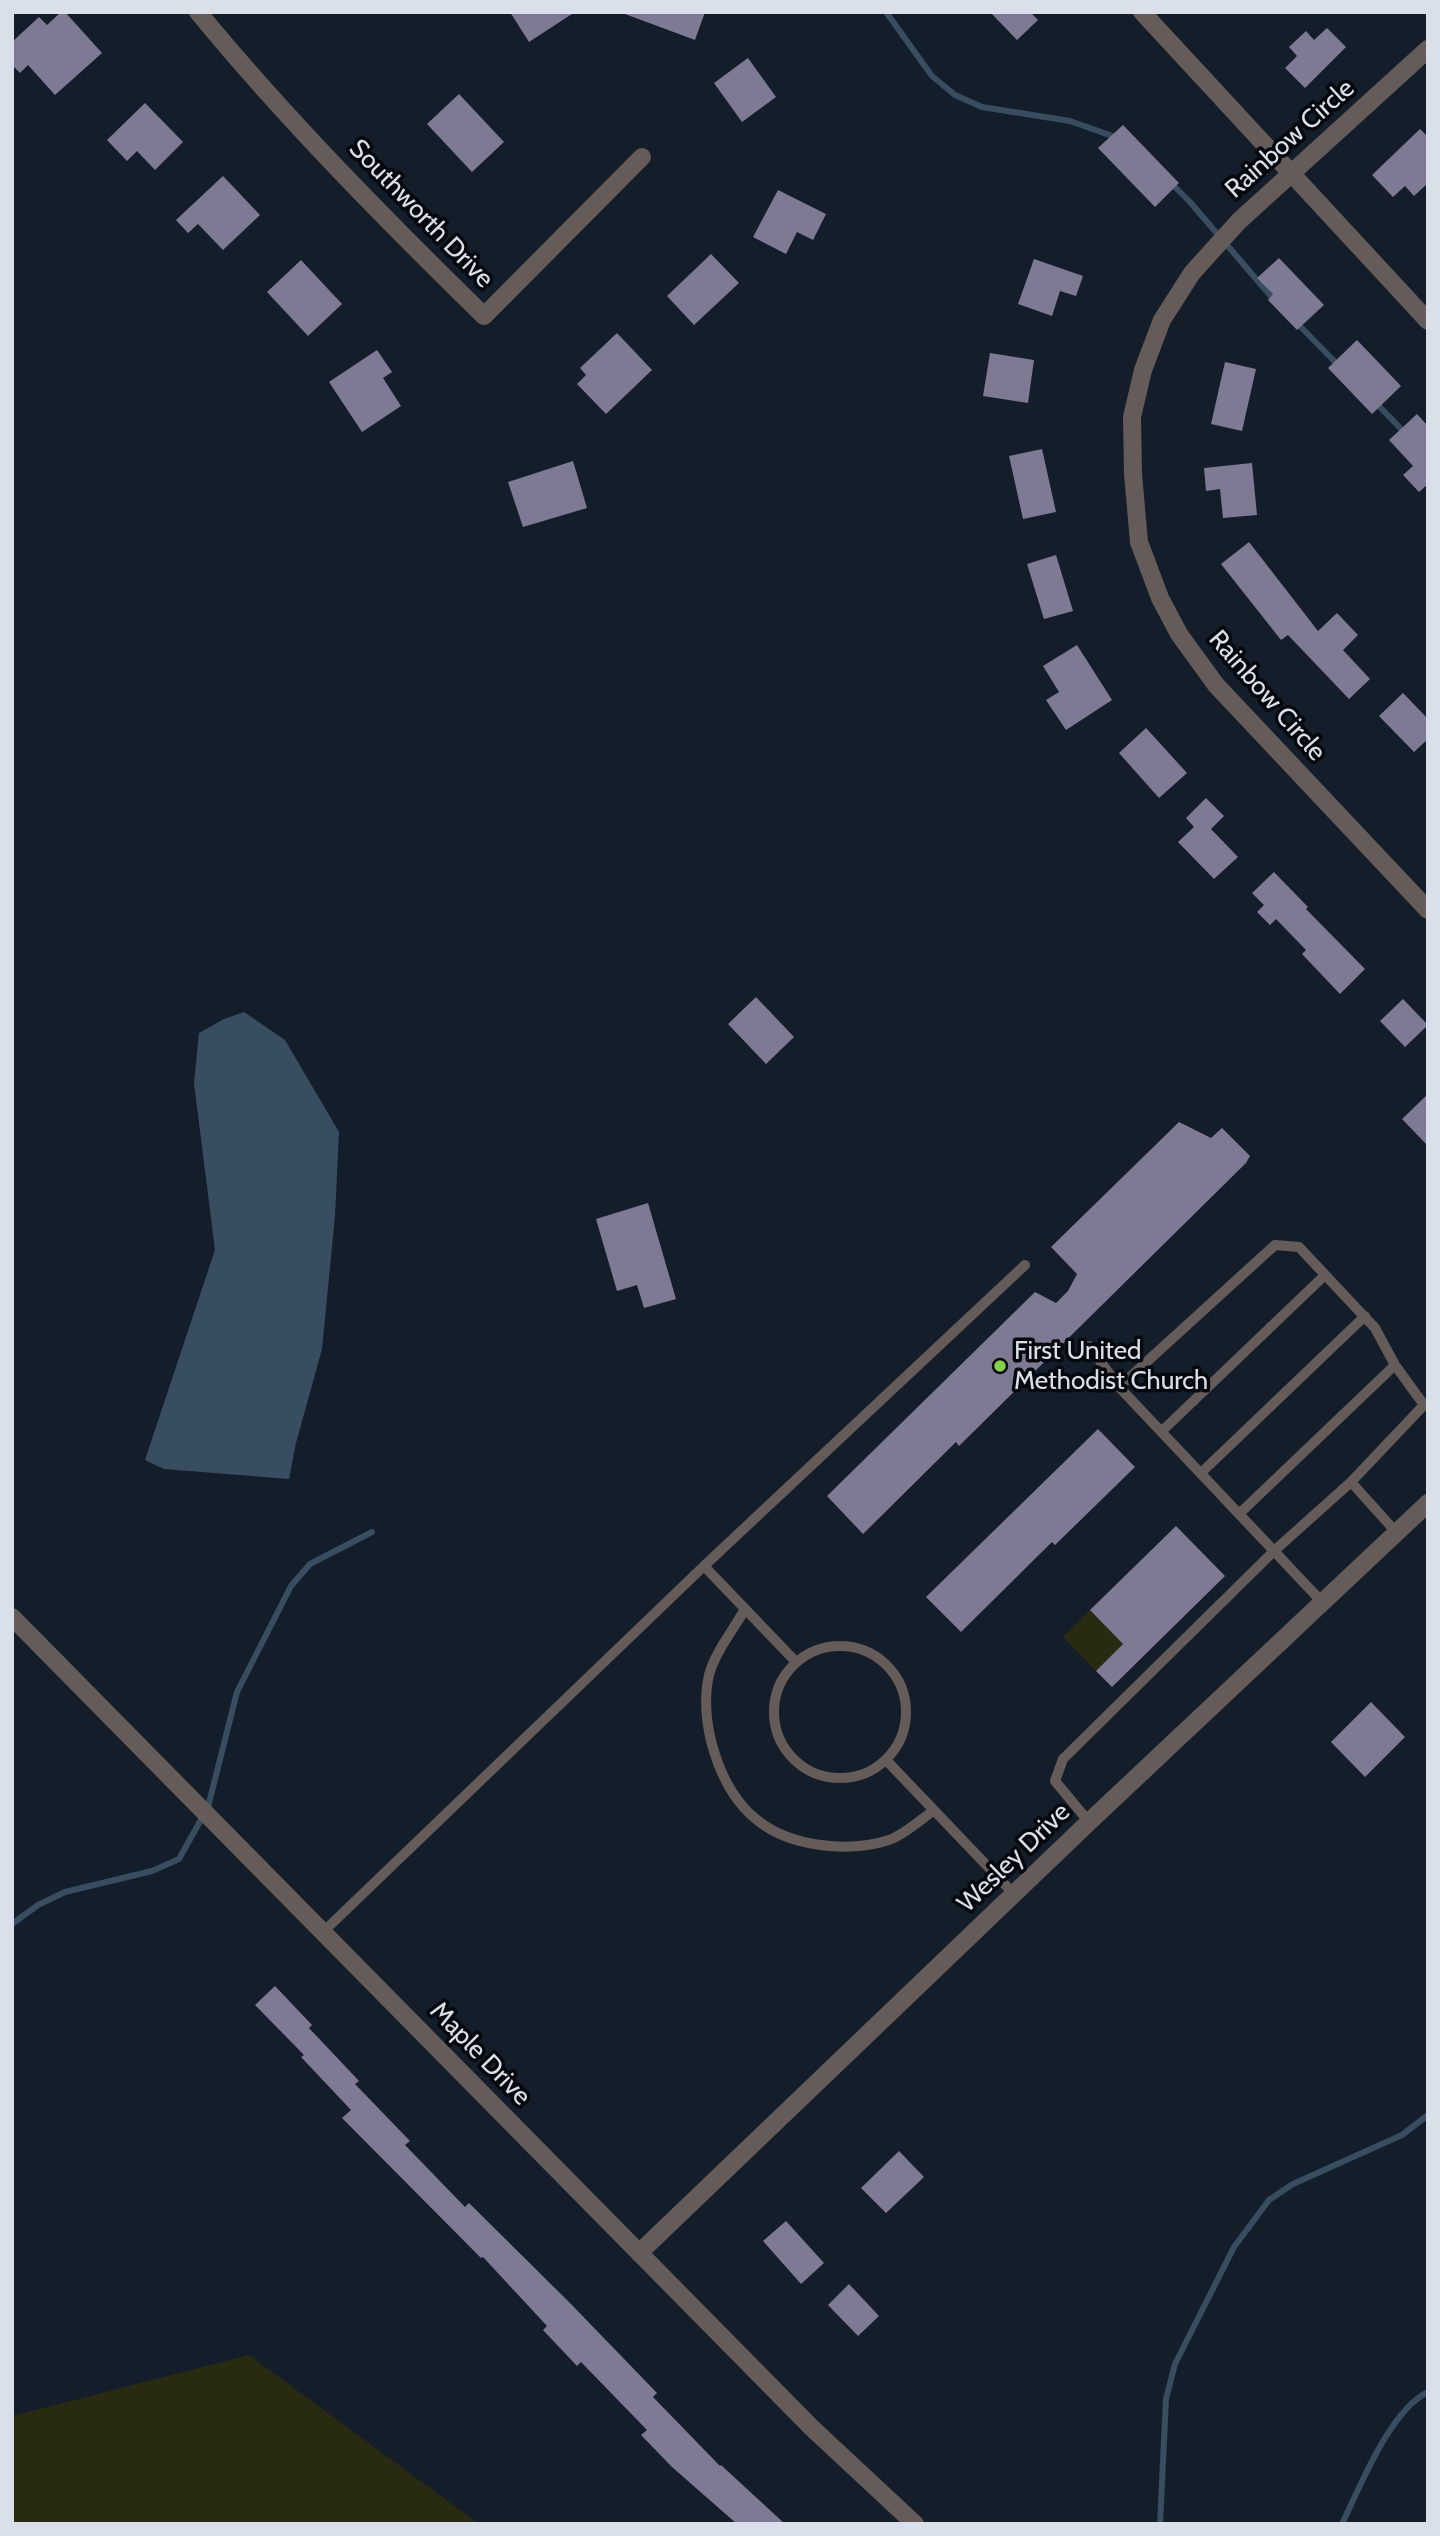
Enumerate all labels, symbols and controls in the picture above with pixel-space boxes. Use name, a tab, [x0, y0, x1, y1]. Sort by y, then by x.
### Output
street label: Rainbow Circle	[1219, 73, 1361, 205]
street label: Southworth Drive	[342, 133, 500, 295]
street label: Rainbow Circle	[1202, 624, 1332, 768]
place label: First United Methodist Church	[1014, 1335, 1208, 1396]
marker: First United Methodist Church	[992, 1358, 1008, 1374]
street label: Wesley Drive	[951, 1797, 1077, 1919]
street label: Maple Drive	[423, 1996, 537, 2112]

